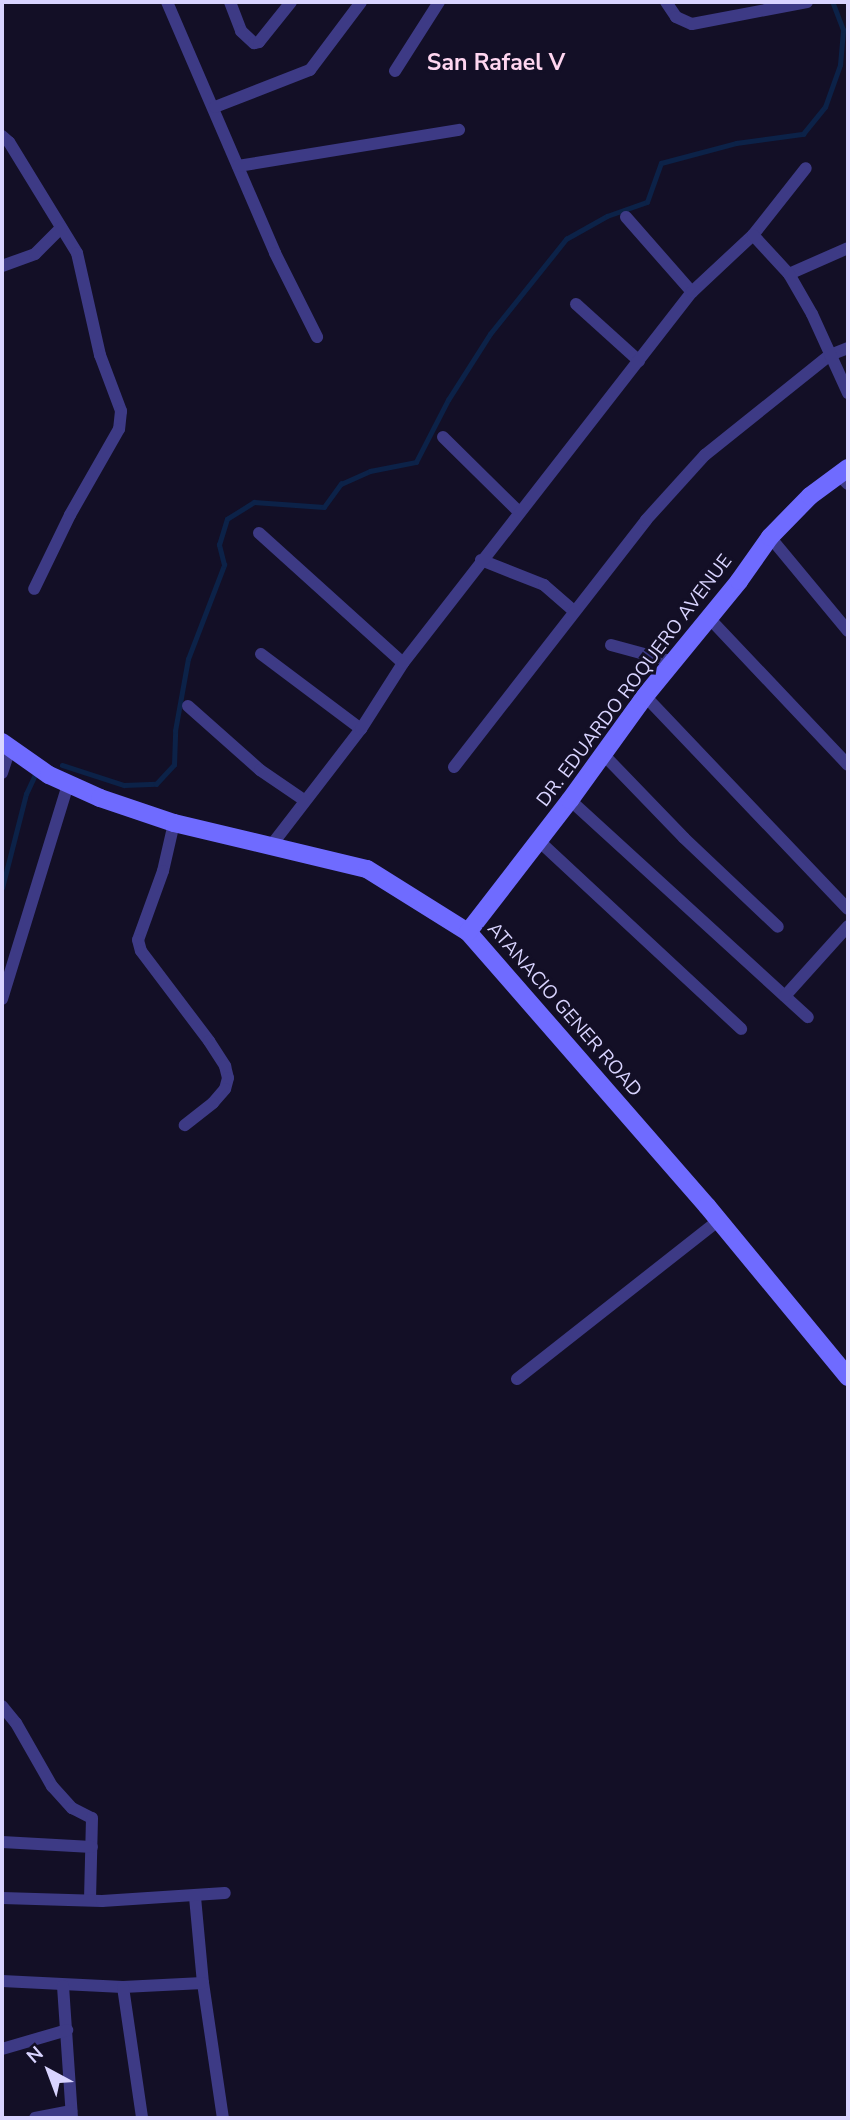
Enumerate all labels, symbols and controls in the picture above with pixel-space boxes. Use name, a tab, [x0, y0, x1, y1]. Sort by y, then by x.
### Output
district label: San Rafael V	[427, 49, 565, 77]
street label: DR. EDUARDO ROQUERO AVENUE	[533, 550, 737, 812]
street label: ATANACIO GENER ROAD	[482, 918, 646, 1102]
north arrow	[14, 2036, 84, 2106]
text: N	[21, 2041, 49, 2070]

